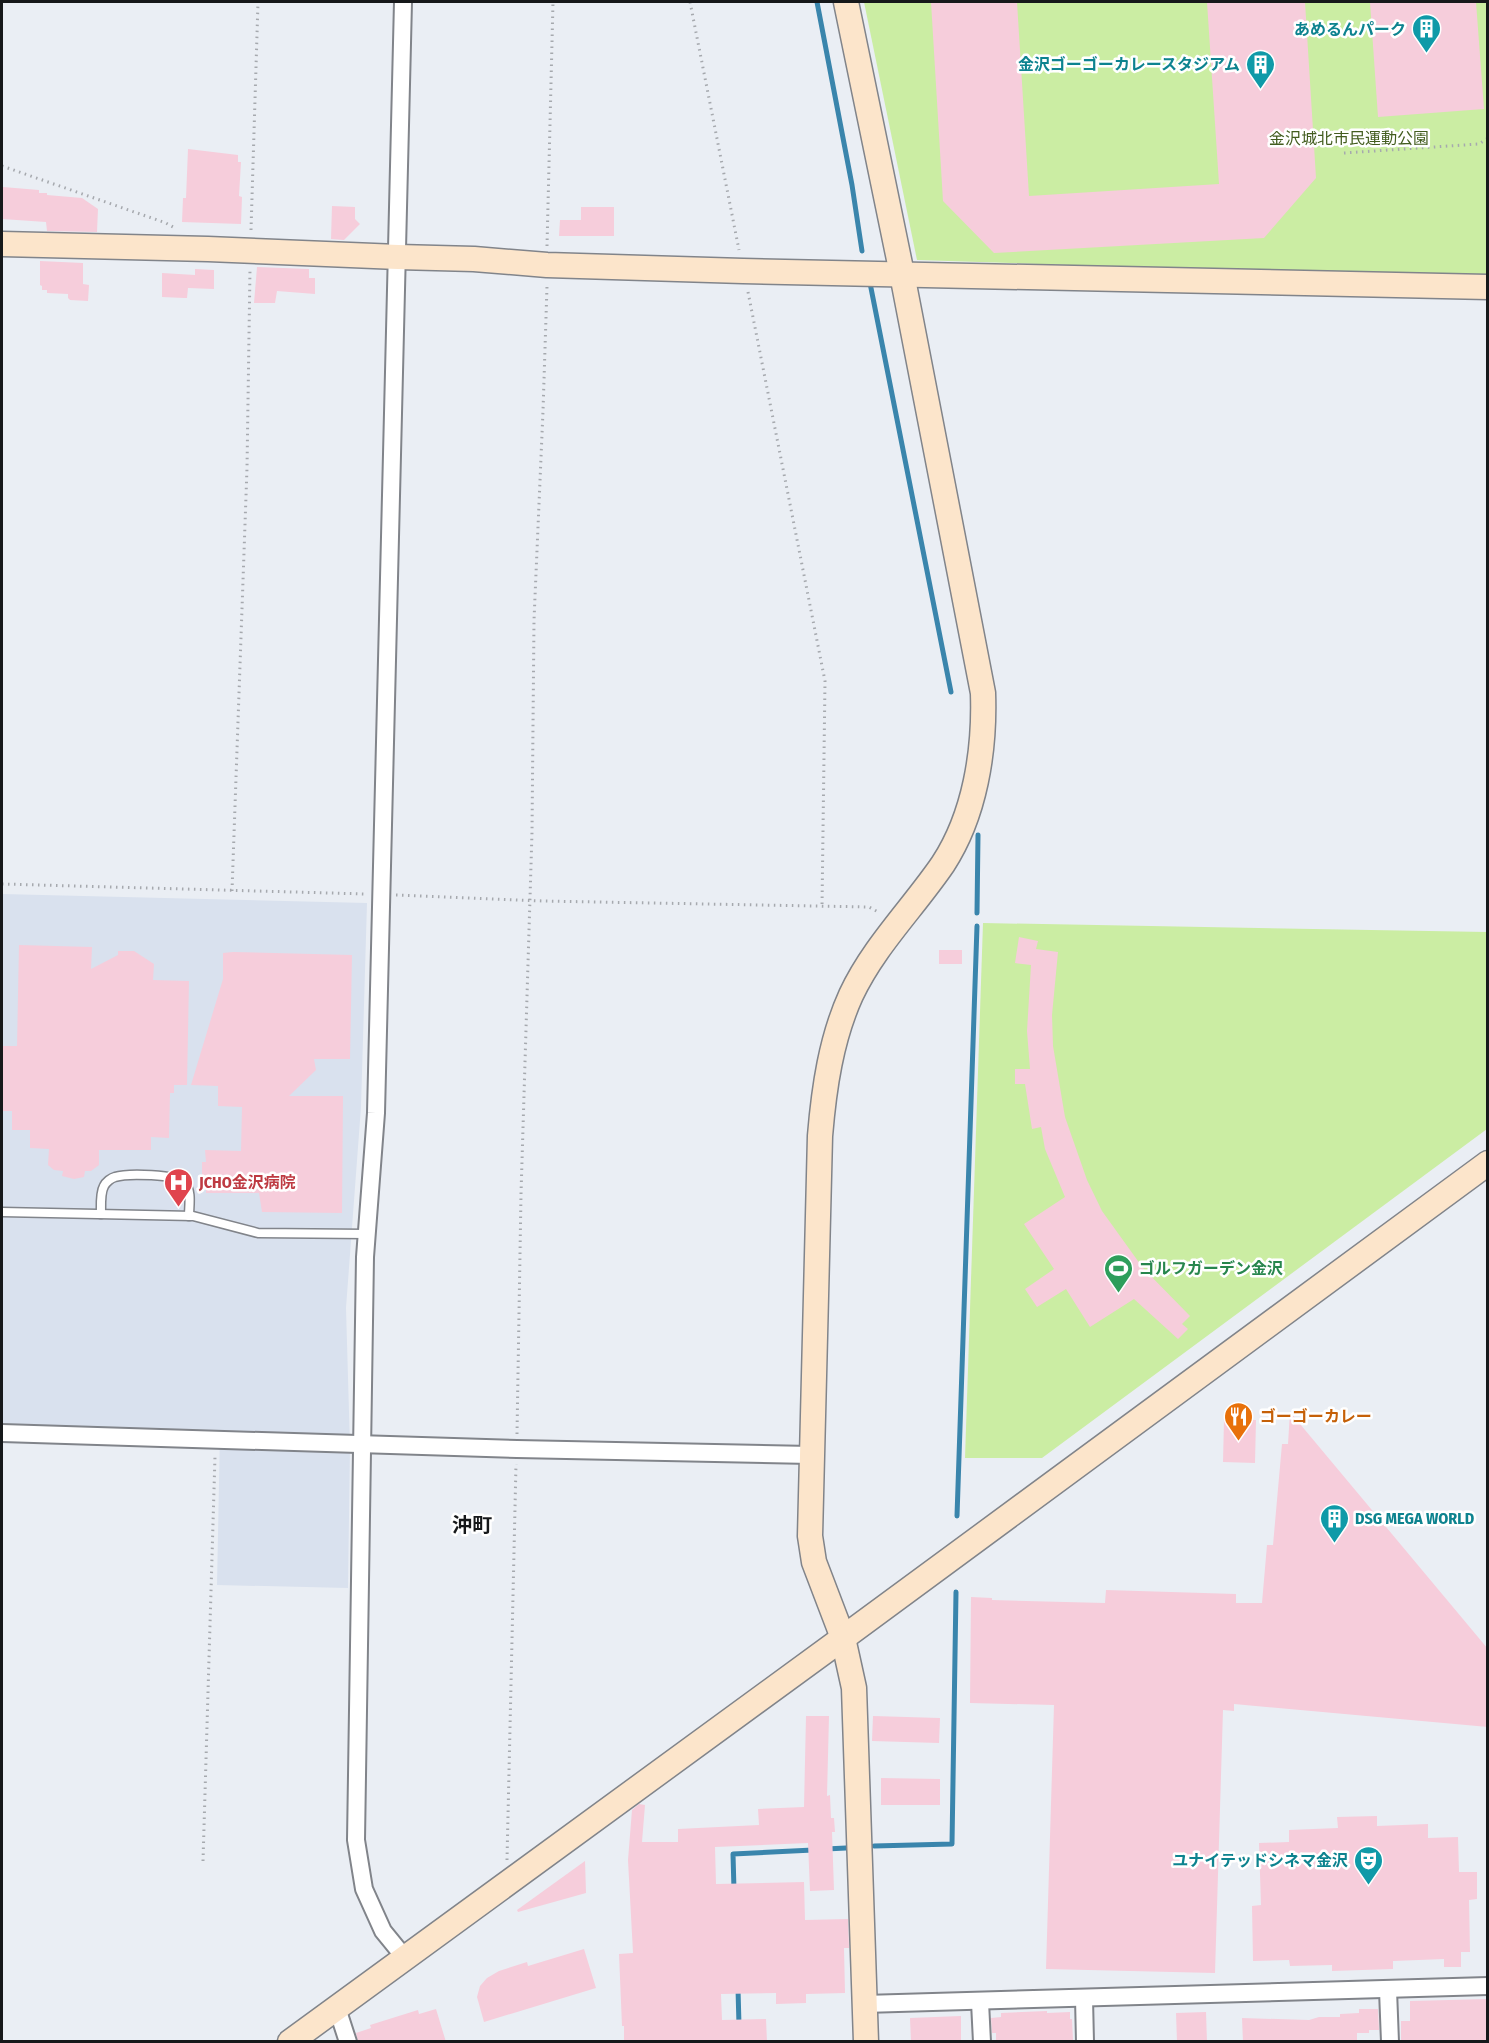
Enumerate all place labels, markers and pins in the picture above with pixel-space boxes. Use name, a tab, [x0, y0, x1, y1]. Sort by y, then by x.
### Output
building icon: あめるんパーク	[1411, 13, 1443, 55]
place label: あめるんパーク	[1294, 20, 1406, 39]
building icon: 金沢ゴーゴーカレースタジアム	[1245, 48, 1277, 90]
place label: 金沢ゴーゴーカレースタジアム	[1018, 55, 1240, 74]
hospital icon: JCHO金沢病院	[162, 1166, 194, 1208]
place label: JCHO金沢病院	[198, 1173, 296, 1192]
sports icon: ゴルフガーデン金沢	[1102, 1252, 1134, 1294]
place label: ゴルフガーデン金沢	[1139, 1259, 1283, 1278]
restaurant icon: ゴーゴーカレー	[1223, 1400, 1255, 1442]
place label: ゴーゴーカレー	[1260, 1407, 1372, 1426]
building icon: DSG MEGA WORLD	[1318, 1502, 1350, 1544]
place label: DSG MEGA WORLD	[1355, 1509, 1475, 1528]
theatre icon: ユナイテッドシネマ金沢	[1353, 1844, 1385, 1886]
place label: ユナイテッドシネマ金沢	[1172, 1851, 1348, 1870]

